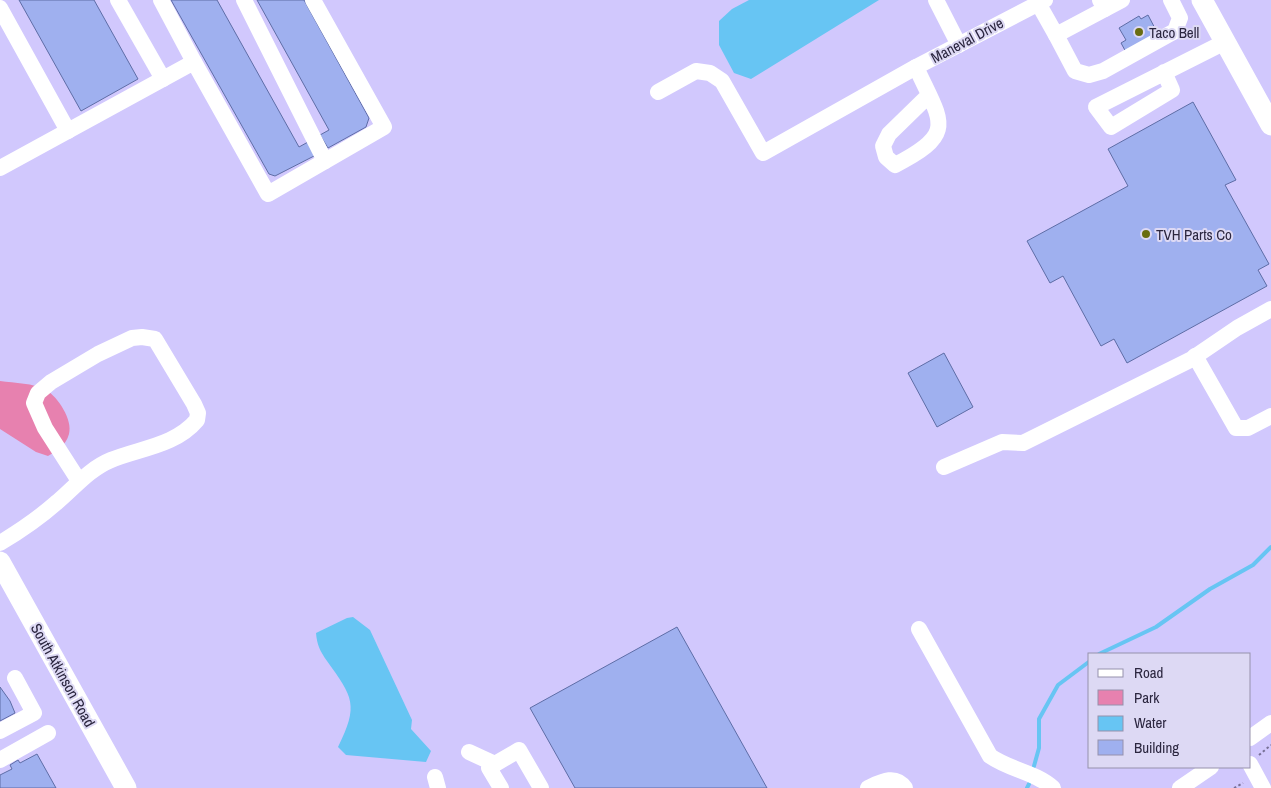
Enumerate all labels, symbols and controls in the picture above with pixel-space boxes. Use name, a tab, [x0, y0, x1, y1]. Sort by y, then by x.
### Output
street label: Maneval Drive	[927, 12, 1007, 68]
place label: Taco Bell	[1149, 22, 1199, 43]
marker: Taco Bell	[1133, 26, 1145, 38]
place label: TVH Parts Co	[1156, 224, 1232, 245]
marker: TVH Parts Co	[1140, 228, 1152, 240]
street label: South Atkinson Road	[26, 619, 100, 731]
legend	[1088, 653, 1251, 768]
text: Road	[1134, 662, 1163, 683]
text: Park	[1134, 687, 1160, 708]
text: Water	[1134, 712, 1166, 733]
text: Building	[1134, 737, 1179, 758]

